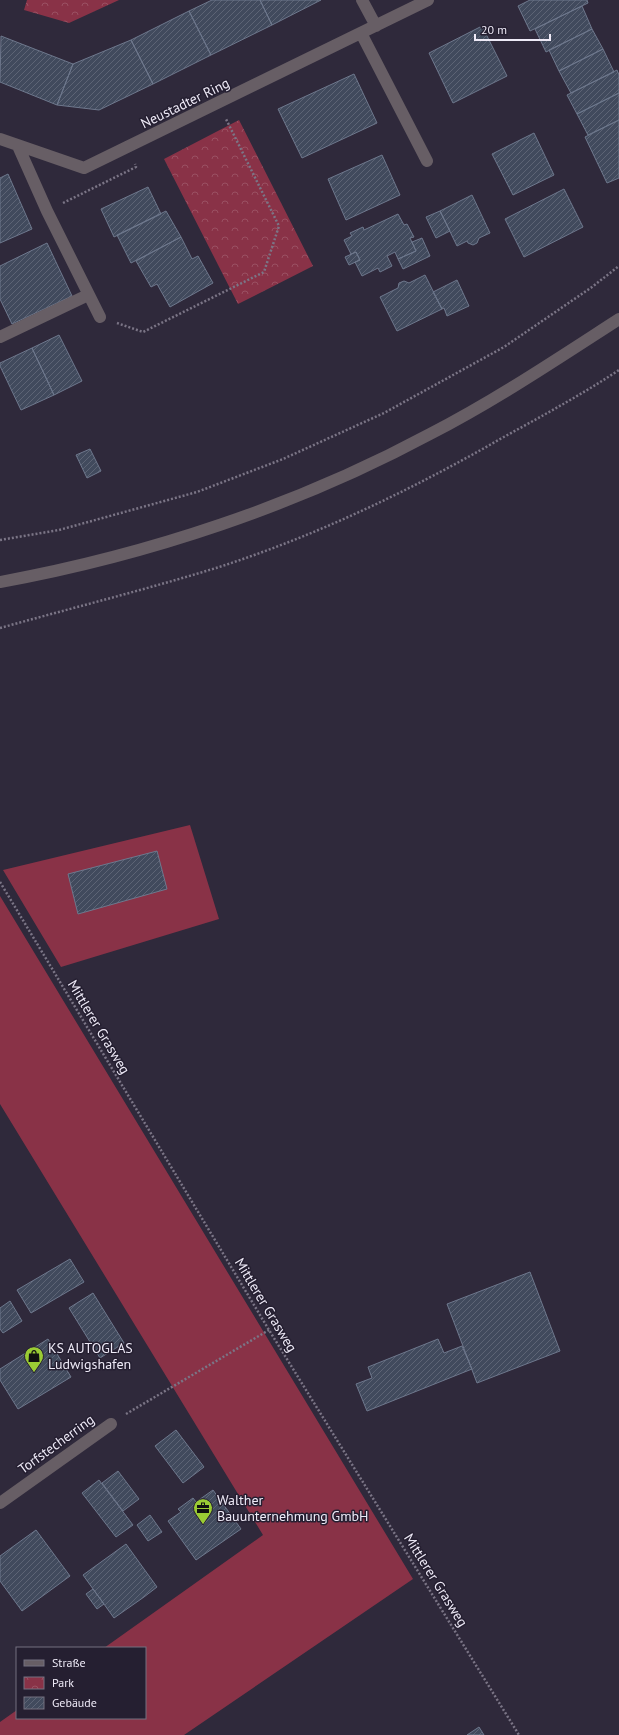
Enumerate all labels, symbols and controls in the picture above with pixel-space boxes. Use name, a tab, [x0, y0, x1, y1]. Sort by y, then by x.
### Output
scale bar	[475, 16, 550, 42]
text: 20 m	[481, 22, 507, 37]
street label: Neustadter Ring	[138, 74, 232, 132]
street label: Mittlerer Grasweg	[64, 977, 134, 1077]
street label: Mittlerer Grasweg	[231, 1255, 301, 1355]
place label: KS AUTOGLAS Ludwigshafen	[48, 1339, 133, 1373]
shop icon: KS AUTOGLAS Ludwigshafen	[23, 1345, 45, 1373]
street label: Torfstecherring	[14, 1410, 98, 1478]
place label: Walther Bauunternehmung GmbH	[217, 1491, 369, 1525]
office icon: Walther Bauunternehmung GmbH	[192, 1497, 214, 1525]
street label: Mittlerer Grasweg	[400, 1530, 472, 1630]
legend	[16, 1647, 146, 1719]
text: Straße	[52, 1655, 86, 1670]
text: Park	[52, 1675, 74, 1690]
text: Gebäude	[52, 1695, 97, 1710]

